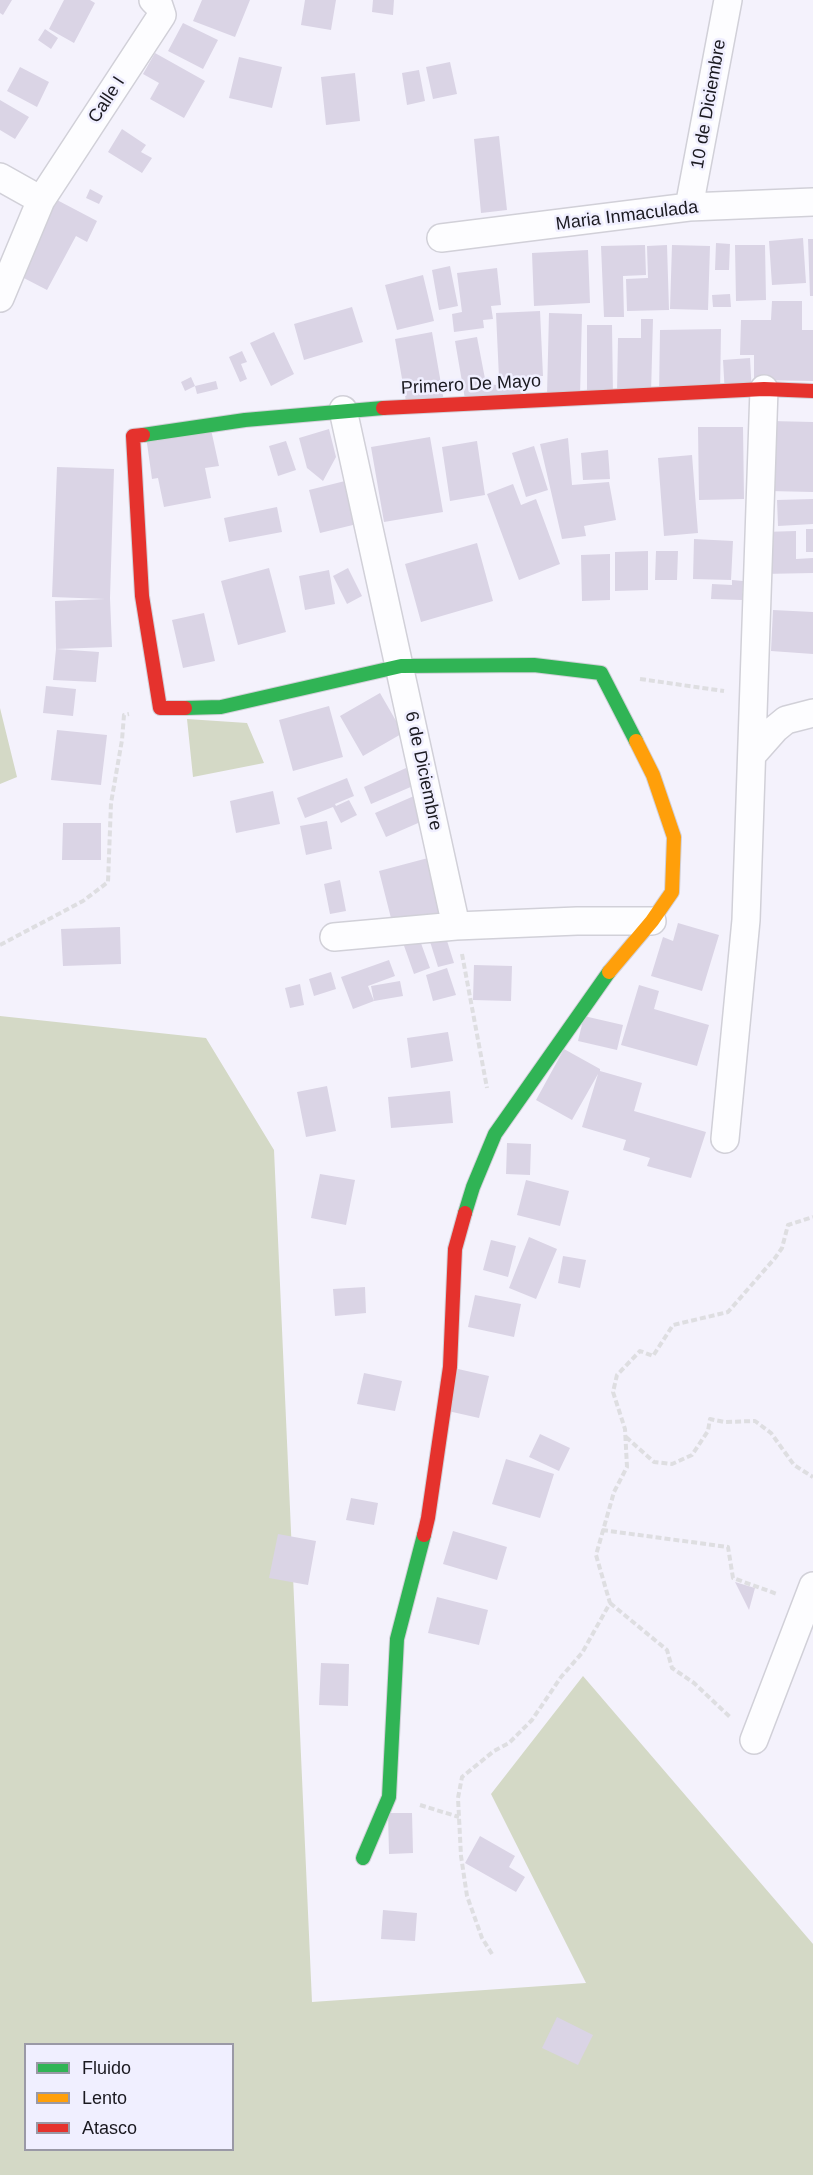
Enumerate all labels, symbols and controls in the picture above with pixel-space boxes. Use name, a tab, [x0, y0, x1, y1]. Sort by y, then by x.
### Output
street label: 10 de Diciembre	[687, 38, 731, 170]
street label: Calle I	[84, 73, 130, 127]
street label: Maria Inmaculada	[555, 197, 699, 235]
street label: Primero De Mayo	[401, 371, 541, 399]
street label: 6 de Diciembre	[400, 710, 446, 832]
legend	[24, 2043, 234, 2151]
text: Fluido	[82, 2058, 131, 2078]
text: Lento	[82, 2088, 127, 2108]
text: Atasco	[82, 2118, 137, 2138]

